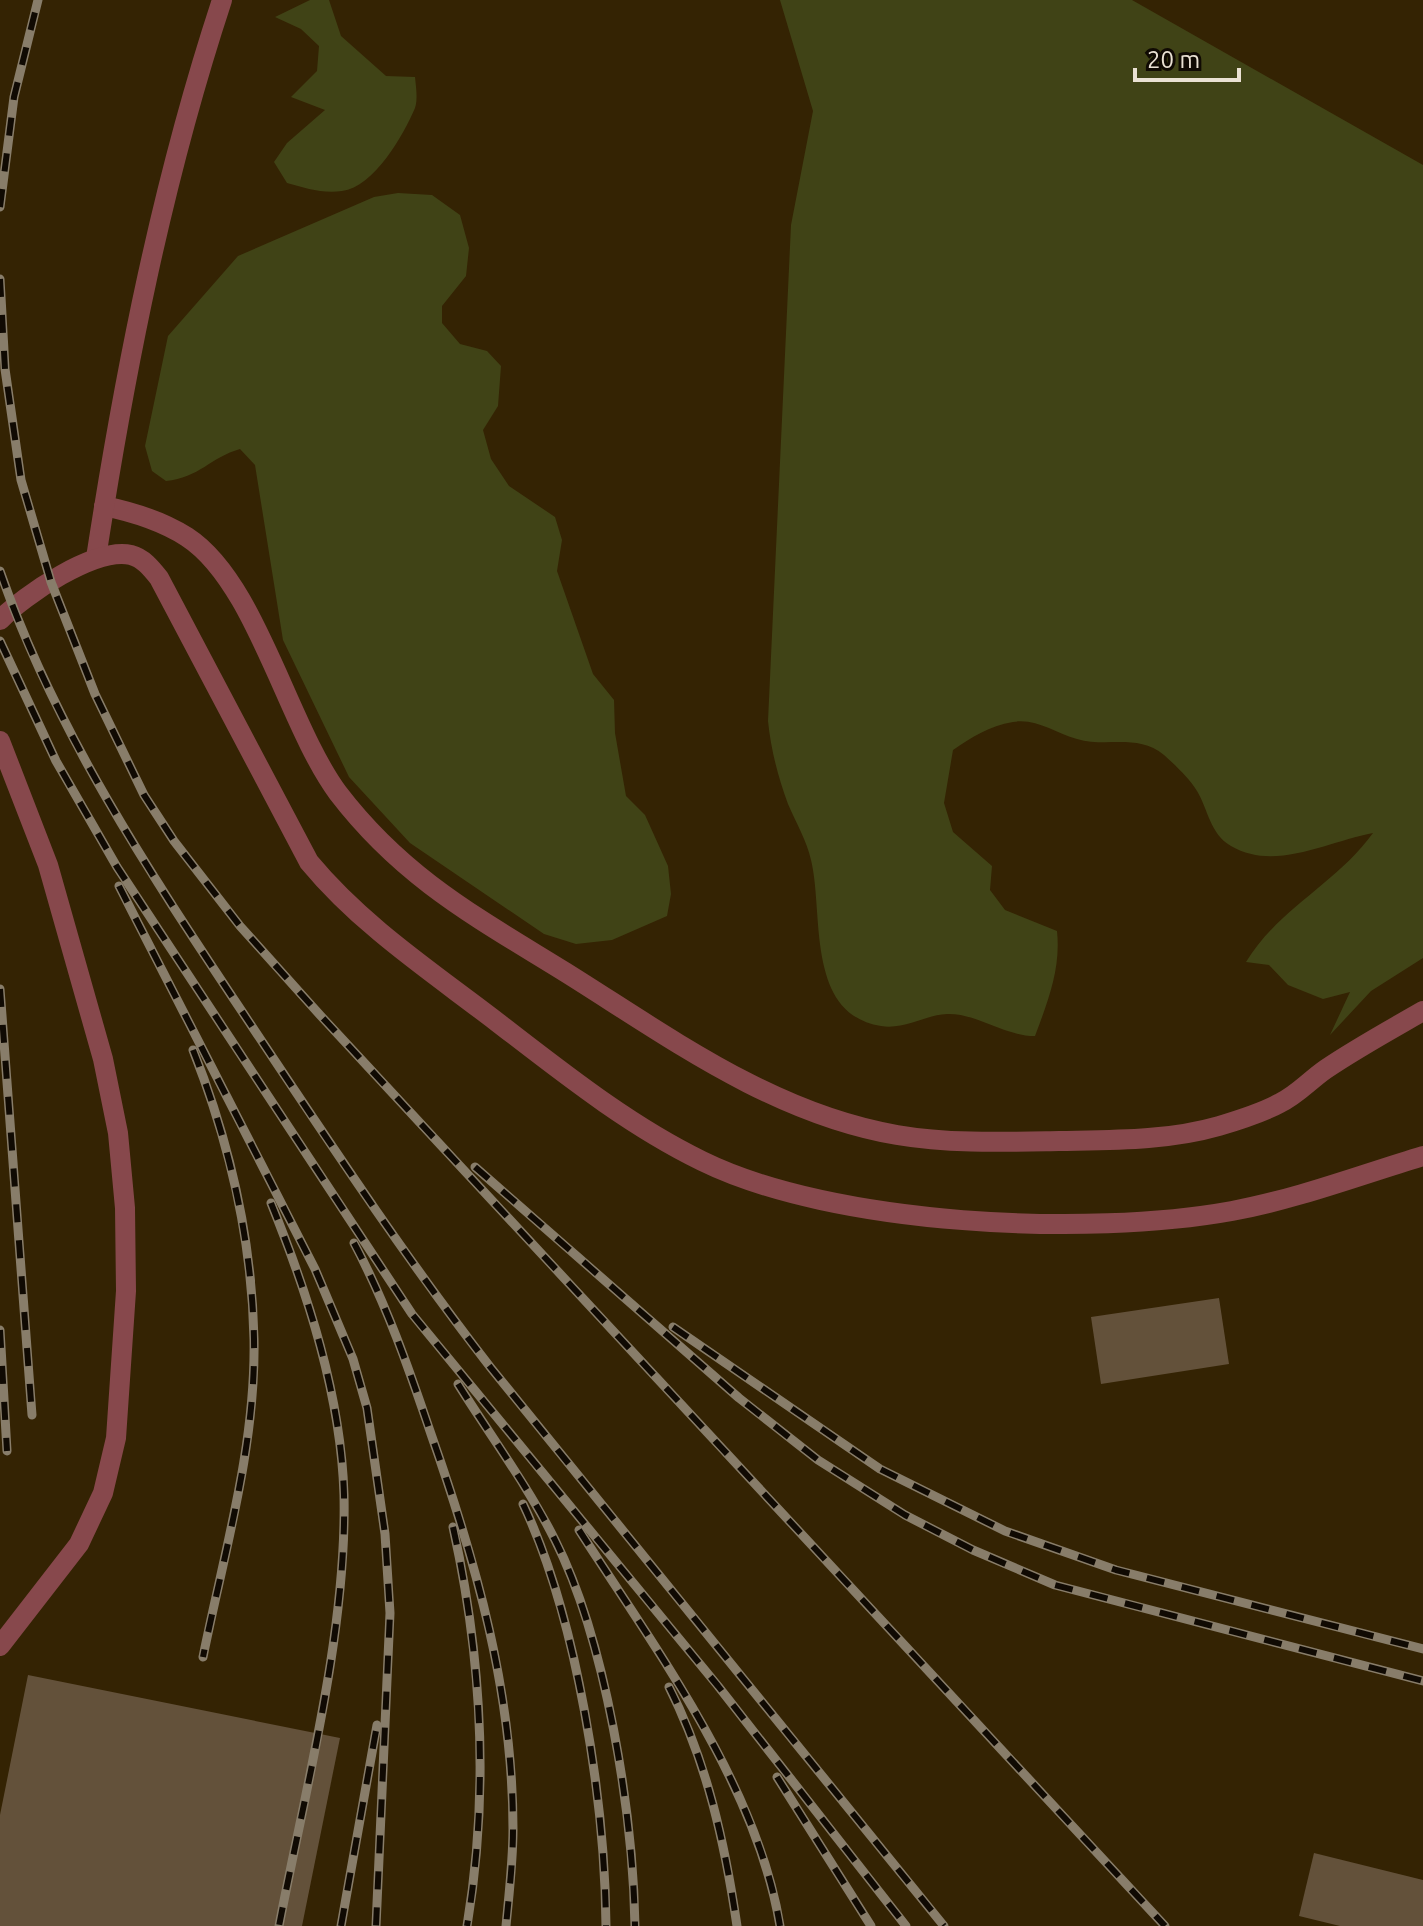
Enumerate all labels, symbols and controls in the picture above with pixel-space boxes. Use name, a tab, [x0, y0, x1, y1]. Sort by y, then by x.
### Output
scale bar	[1135, 32, 1239, 82]
text: 20 m	[1147, 46, 1200, 73]

